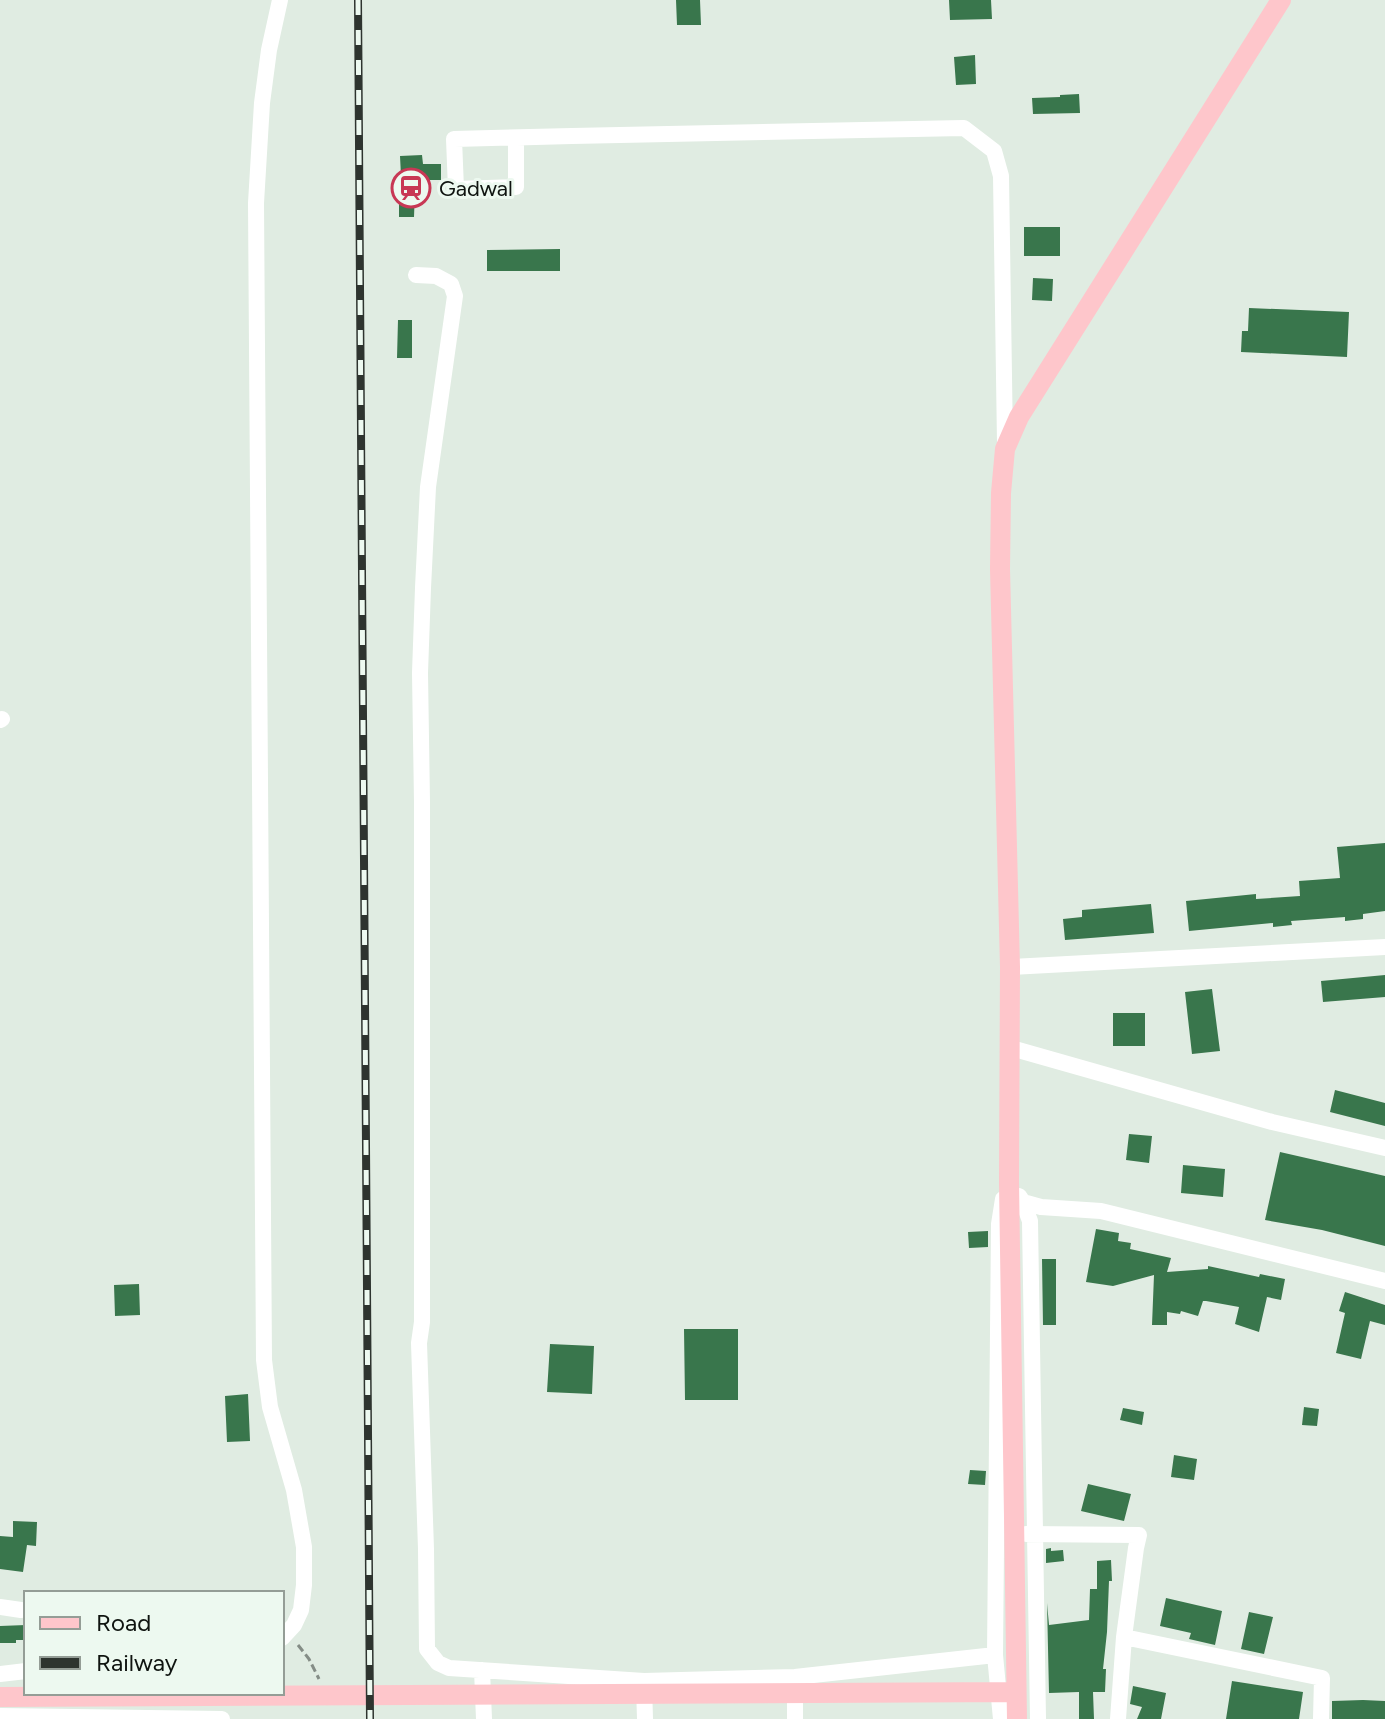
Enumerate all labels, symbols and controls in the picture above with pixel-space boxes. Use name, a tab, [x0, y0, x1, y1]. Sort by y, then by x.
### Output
station icon: Gadwal	[390, 167, 432, 209]
place label: Gadwal	[439, 175, 513, 202]
legend	[24, 1591, 284, 1695]
text: Road	[96, 1608, 151, 1637]
text: Railway	[96, 1648, 178, 1677]

